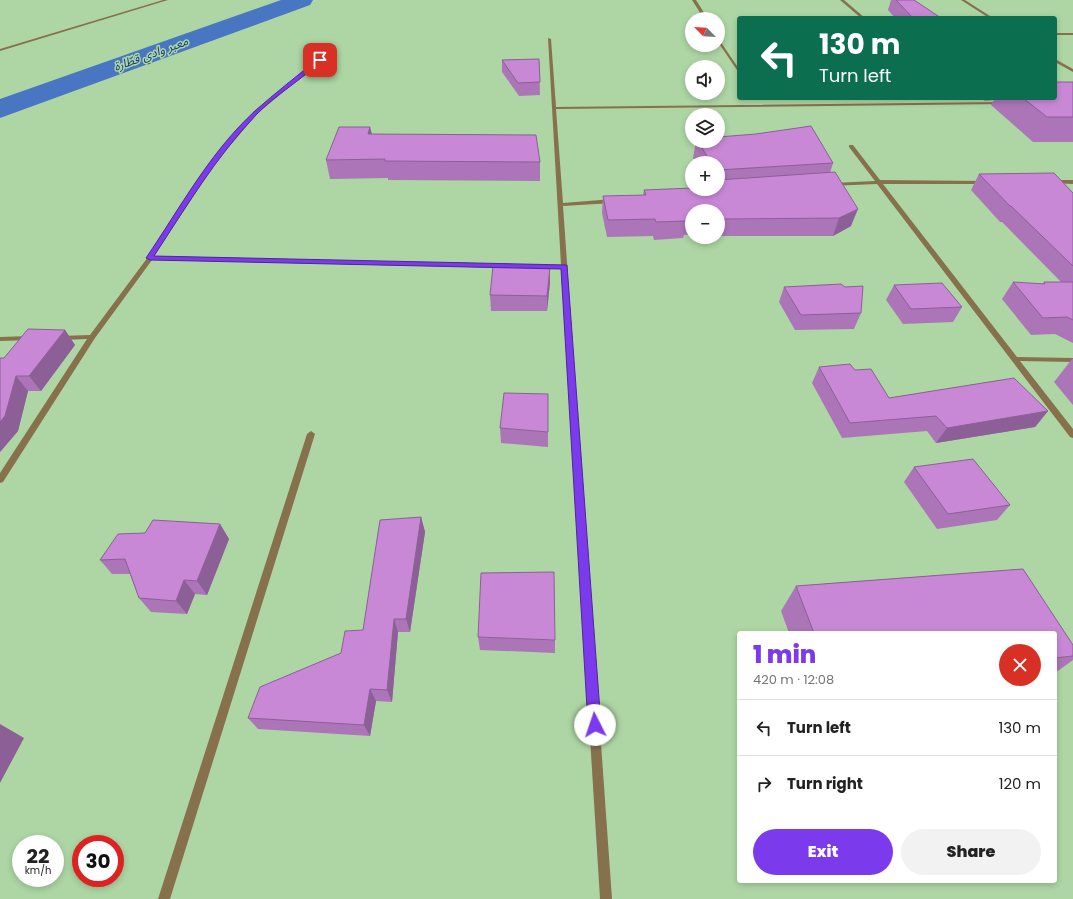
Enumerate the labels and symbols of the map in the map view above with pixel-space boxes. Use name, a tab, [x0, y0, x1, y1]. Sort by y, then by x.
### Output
north arrow	[685, 12, 725, 52]
water label: معبر وادي قطّارة	[111, 32, 192, 76]
pin	[303, 43, 337, 77]
position arrow	[574, 704, 616, 746]
speed limit sign: 30	[72, 835, 124, 887]

